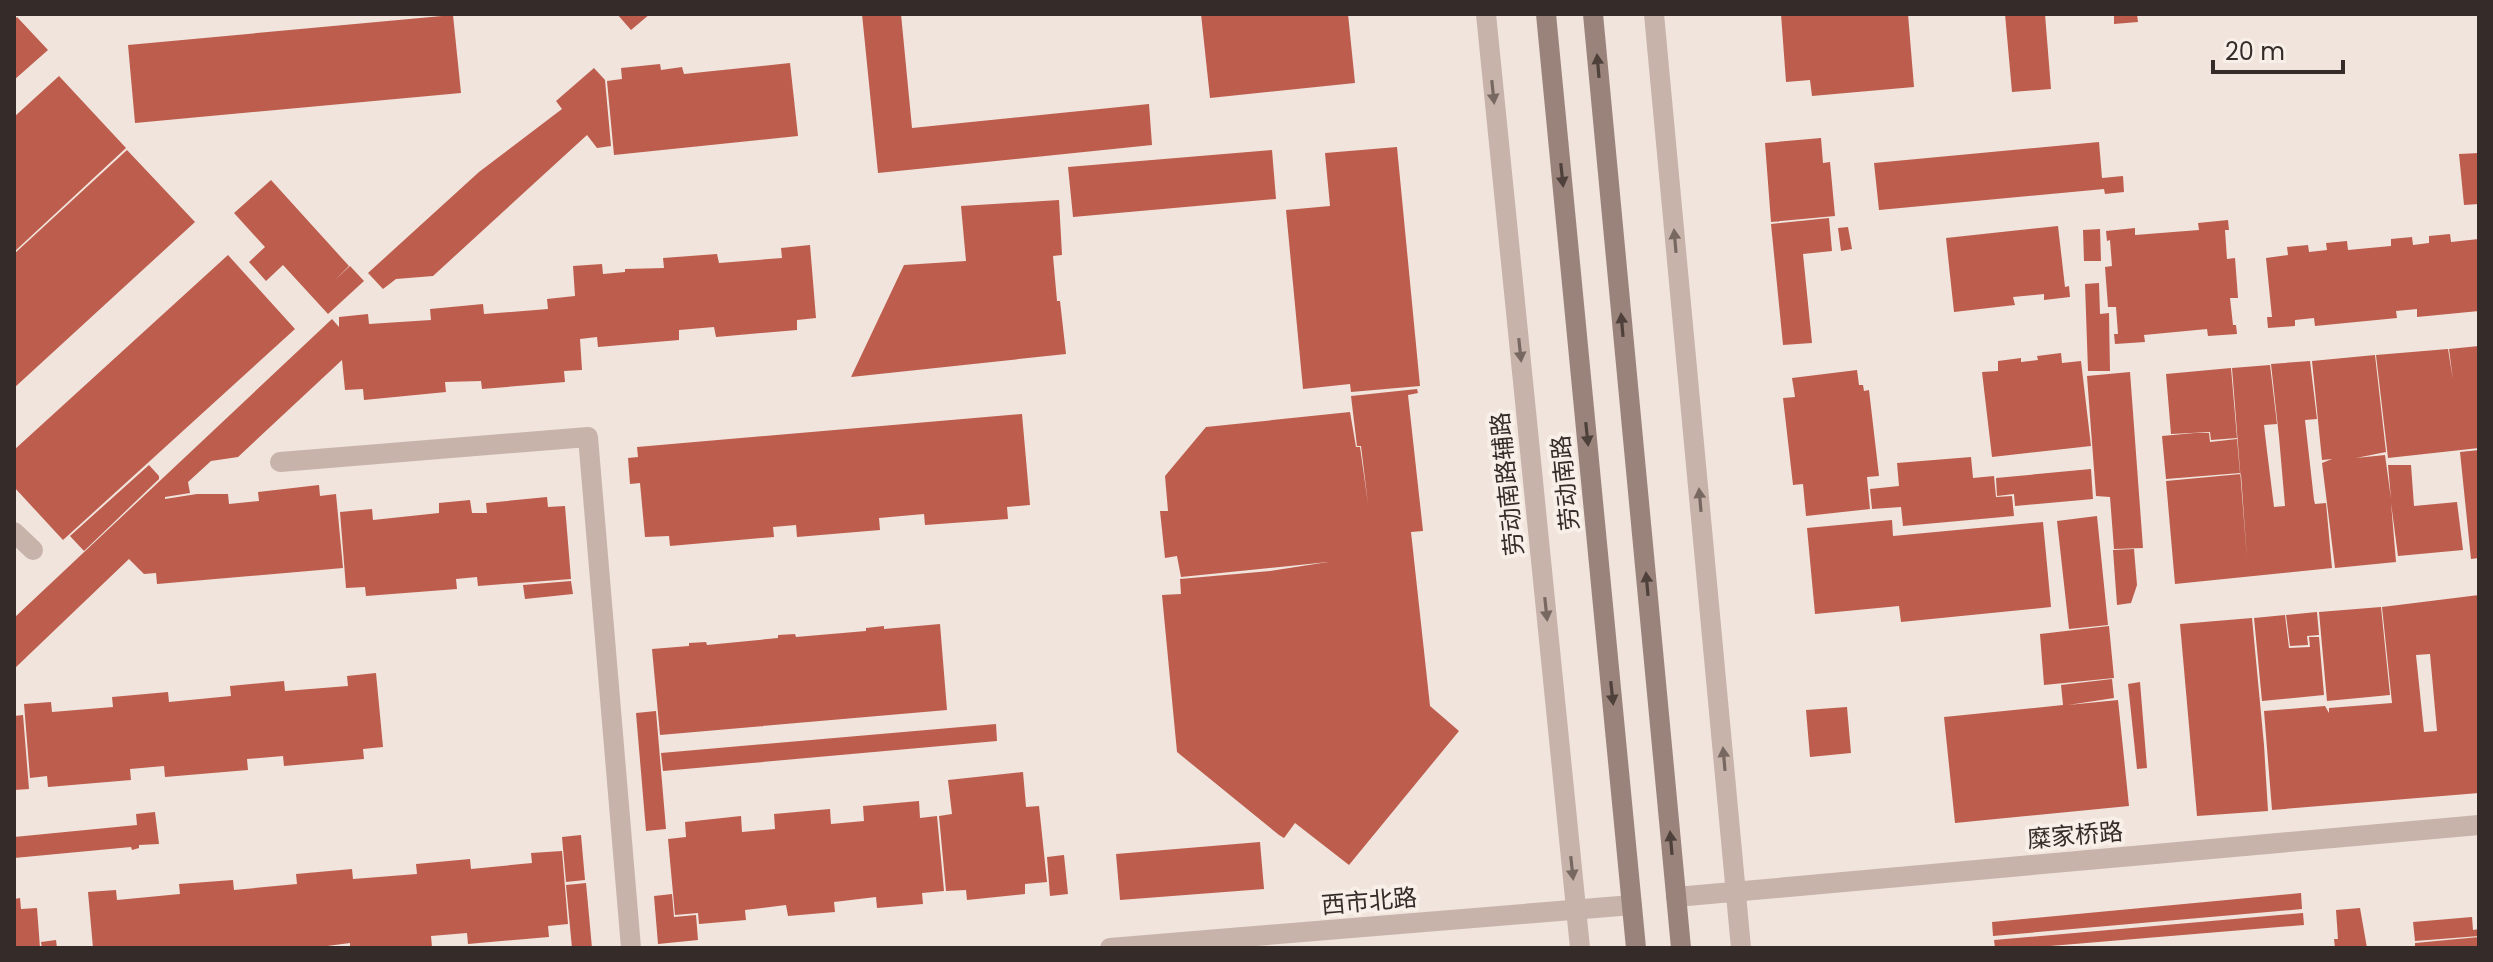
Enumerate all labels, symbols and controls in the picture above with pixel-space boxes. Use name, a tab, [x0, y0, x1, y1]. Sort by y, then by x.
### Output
scale bar	[2213, 24, 2343, 74]
text: 20 m	[2225, 35, 2285, 68]
one-way arrow	[1591, 53, 1604, 78]
one-way arrow	[1487, 80, 1500, 105]
one-way arrow	[1555, 163, 1568, 188]
one-way arrow	[1669, 228, 1682, 253]
one-way arrow	[1616, 312, 1629, 337]
one-way arrow	[1513, 338, 1526, 363]
street label: 劳动南路辅路	[1483, 411, 1531, 557]
one-way arrow	[1580, 422, 1593, 447]
street label: 劳动南路	[1544, 434, 1586, 532]
one-way arrow	[1693, 487, 1706, 512]
one-way arrow	[1640, 571, 1653, 596]
one-way arrow	[1539, 597, 1552, 622]
one-way arrow	[1605, 681, 1618, 706]
one-way arrow	[1717, 746, 1730, 771]
street label: 糜家桥路	[2026, 814, 2124, 856]
one-way arrow	[1664, 830, 1677, 855]
one-way arrow	[1565, 856, 1578, 881]
street label: 西市北路	[1320, 880, 1418, 922]

